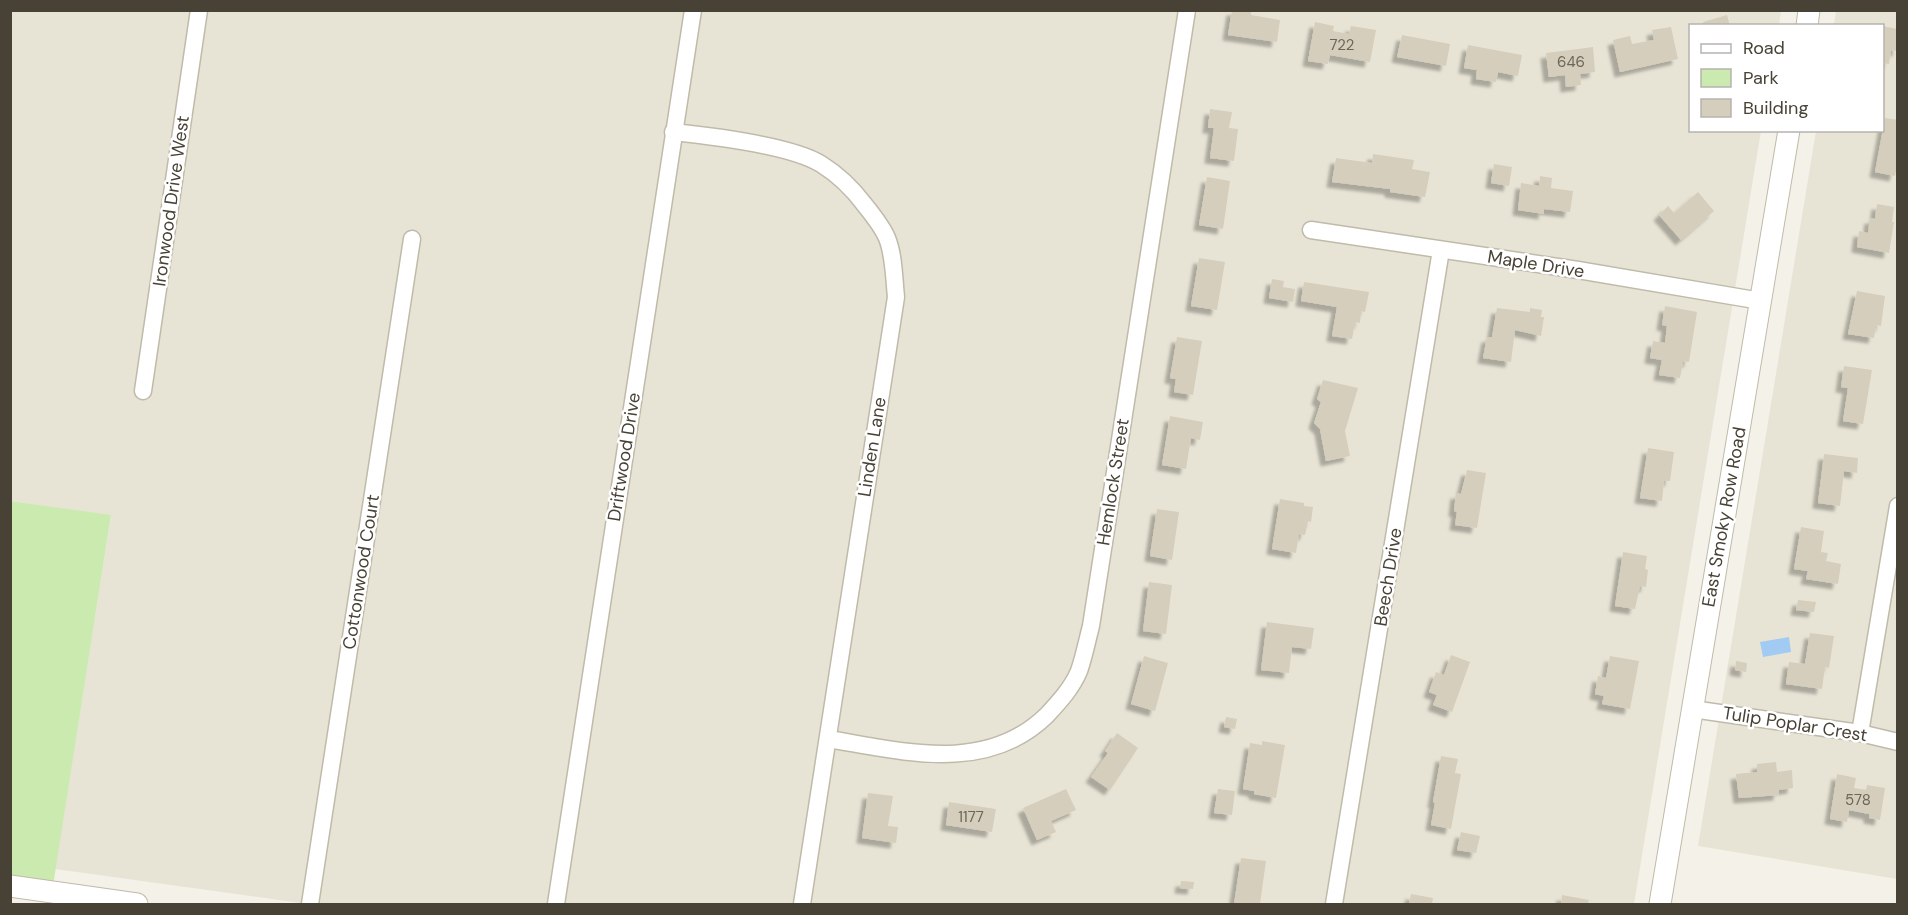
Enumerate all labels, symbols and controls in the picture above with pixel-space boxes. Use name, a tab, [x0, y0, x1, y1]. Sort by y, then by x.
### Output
legend	[1689, 24, 1884, 132]
house number: 722	[1330, 35, 1354, 55]
text: Road	[1743, 36, 1785, 60]
house number: 646	[1557, 52, 1585, 72]
text: Park	[1743, 66, 1779, 90]
text: Building	[1743, 96, 1808, 120]
street label: Ironwood Drive West	[147, 114, 195, 288]
street label: Maple Drive	[1486, 244, 1586, 284]
street label: Driftwood Drive	[602, 391, 646, 523]
street label: Linden Lane	[852, 395, 892, 499]
street label: Hemlock Street	[1091, 417, 1135, 547]
street label: East Smoky Row Road	[1696, 425, 1752, 609]
street label: Cottonwood Court	[337, 493, 385, 651]
street label: Beech Drive	[1368, 526, 1408, 628]
street label: Tulip Poplar Crest	[1721, 701, 1869, 747]
house number: 578	[1845, 790, 1871, 810]
house number: 1177	[958, 807, 984, 827]

